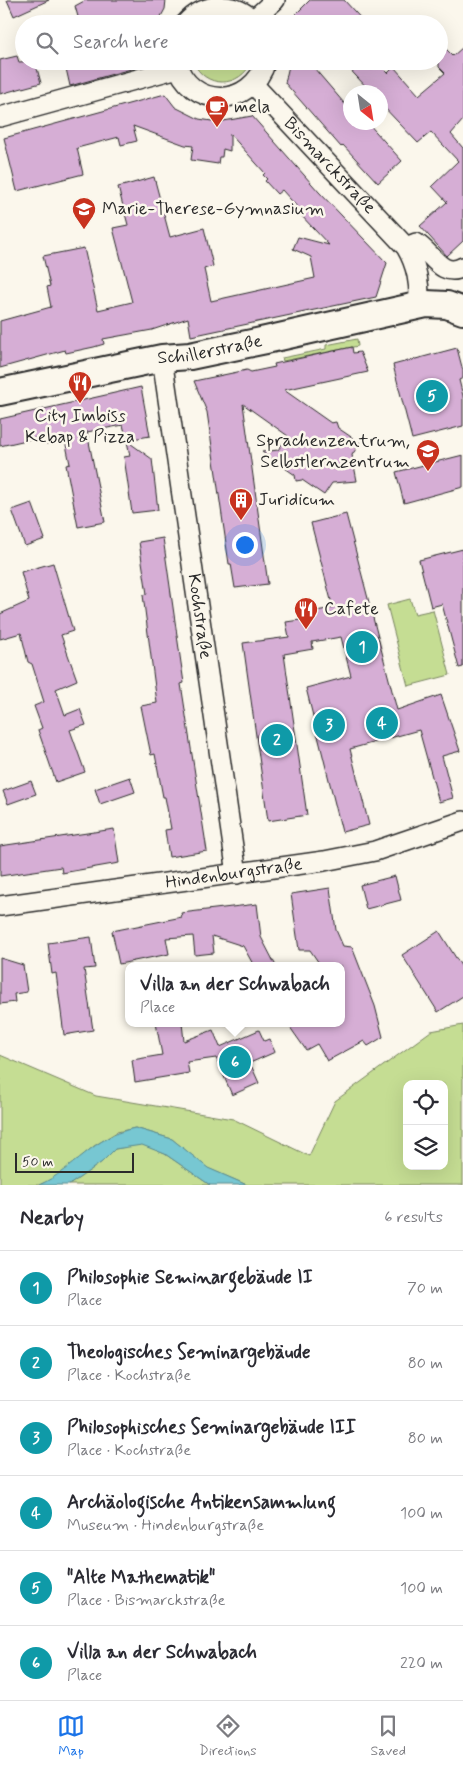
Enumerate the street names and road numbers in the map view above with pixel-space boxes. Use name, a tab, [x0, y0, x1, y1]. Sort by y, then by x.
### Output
street label: Bismarckstraße	[278, 112, 381, 219]
street label: Schillerstraße	[157, 329, 264, 370]
street label: Kochstraße	[181, 572, 218, 661]
street label: Hindenburgstraße	[164, 852, 304, 895]

